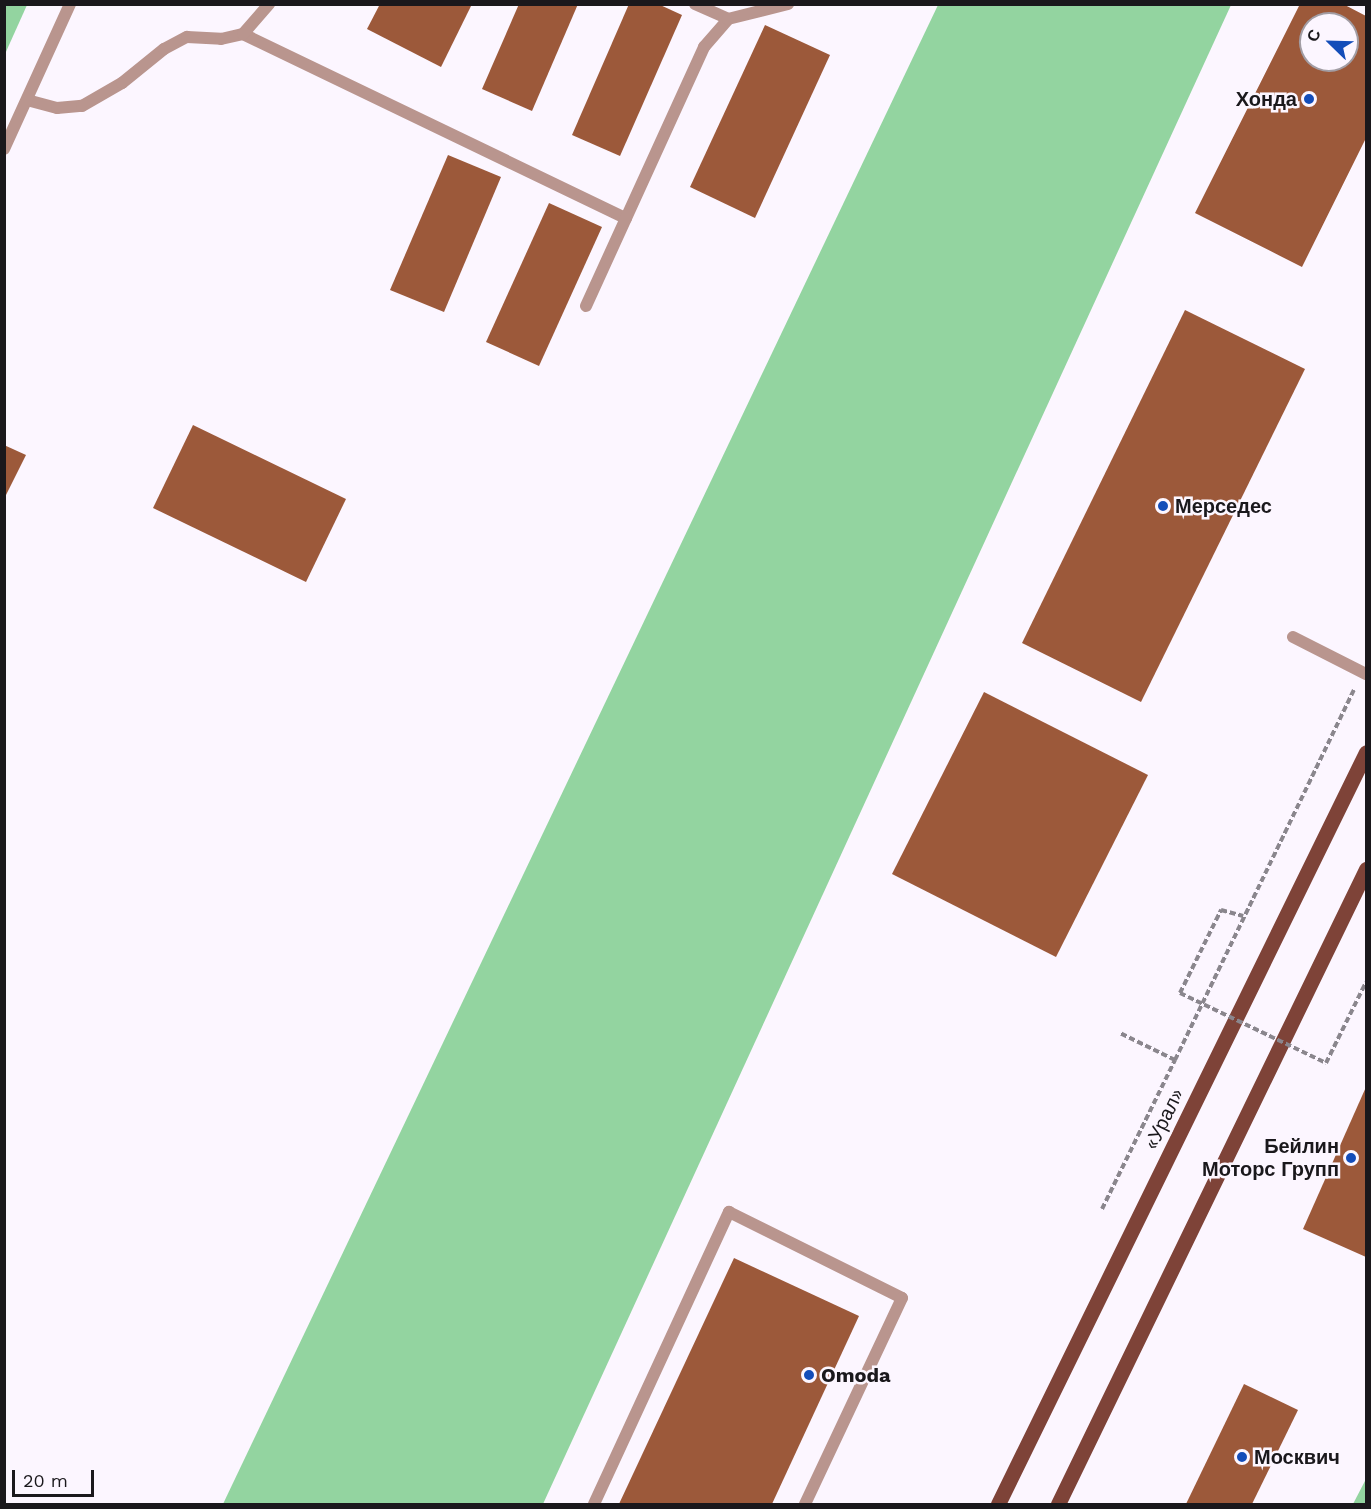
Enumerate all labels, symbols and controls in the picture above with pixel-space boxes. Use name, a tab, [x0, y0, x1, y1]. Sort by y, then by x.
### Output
north arrow	[1299, 12, 1359, 72]
text: С	[1303, 27, 1325, 45]
place label: Хонда	[1236, 87, 1297, 111]
marker: Хонда	[1302, 92, 1316, 106]
place label: Мерседес	[1175, 494, 1272, 518]
marker: Мерседес	[1156, 499, 1170, 513]
street label: «Урал»	[1139, 1084, 1189, 1154]
place label: Бейлин Моторс Групп	[1202, 1134, 1339, 1181]
marker: Бейлин Моторс Групп	[1344, 1151, 1358, 1165]
place label: Omoda	[821, 1363, 891, 1387]
marker: Omoda	[802, 1368, 816, 1382]
place label: Москвич	[1254, 1445, 1340, 1469]
marker: Москвич	[1235, 1450, 1249, 1464]
scale bar	[15, 1458, 98, 1496]
text: 20 m	[23, 1470, 68, 1491]

